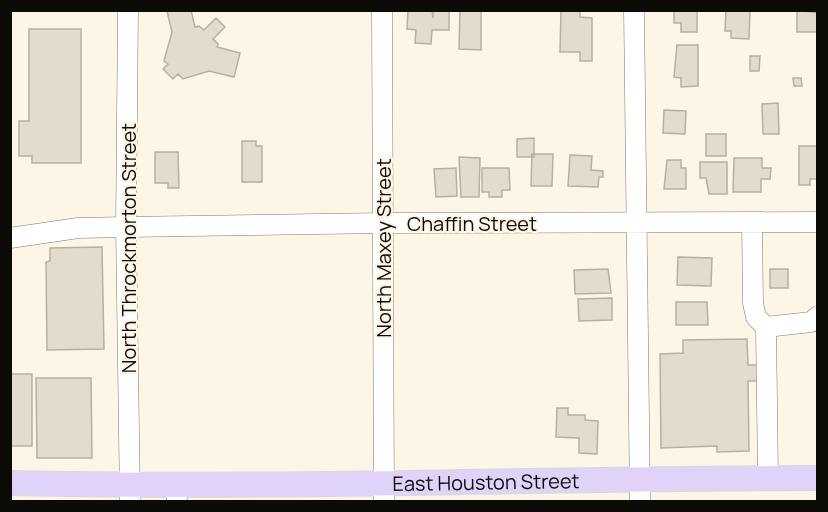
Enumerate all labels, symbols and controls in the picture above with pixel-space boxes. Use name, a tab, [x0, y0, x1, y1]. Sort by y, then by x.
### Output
street label: North Throckmorton Street	[115, 123, 142, 373]
street label: North Maxey Street	[370, 158, 397, 338]
street label: Chaffin Street	[407, 210, 537, 237]
street label: East Houston Street	[392, 467, 580, 497]

